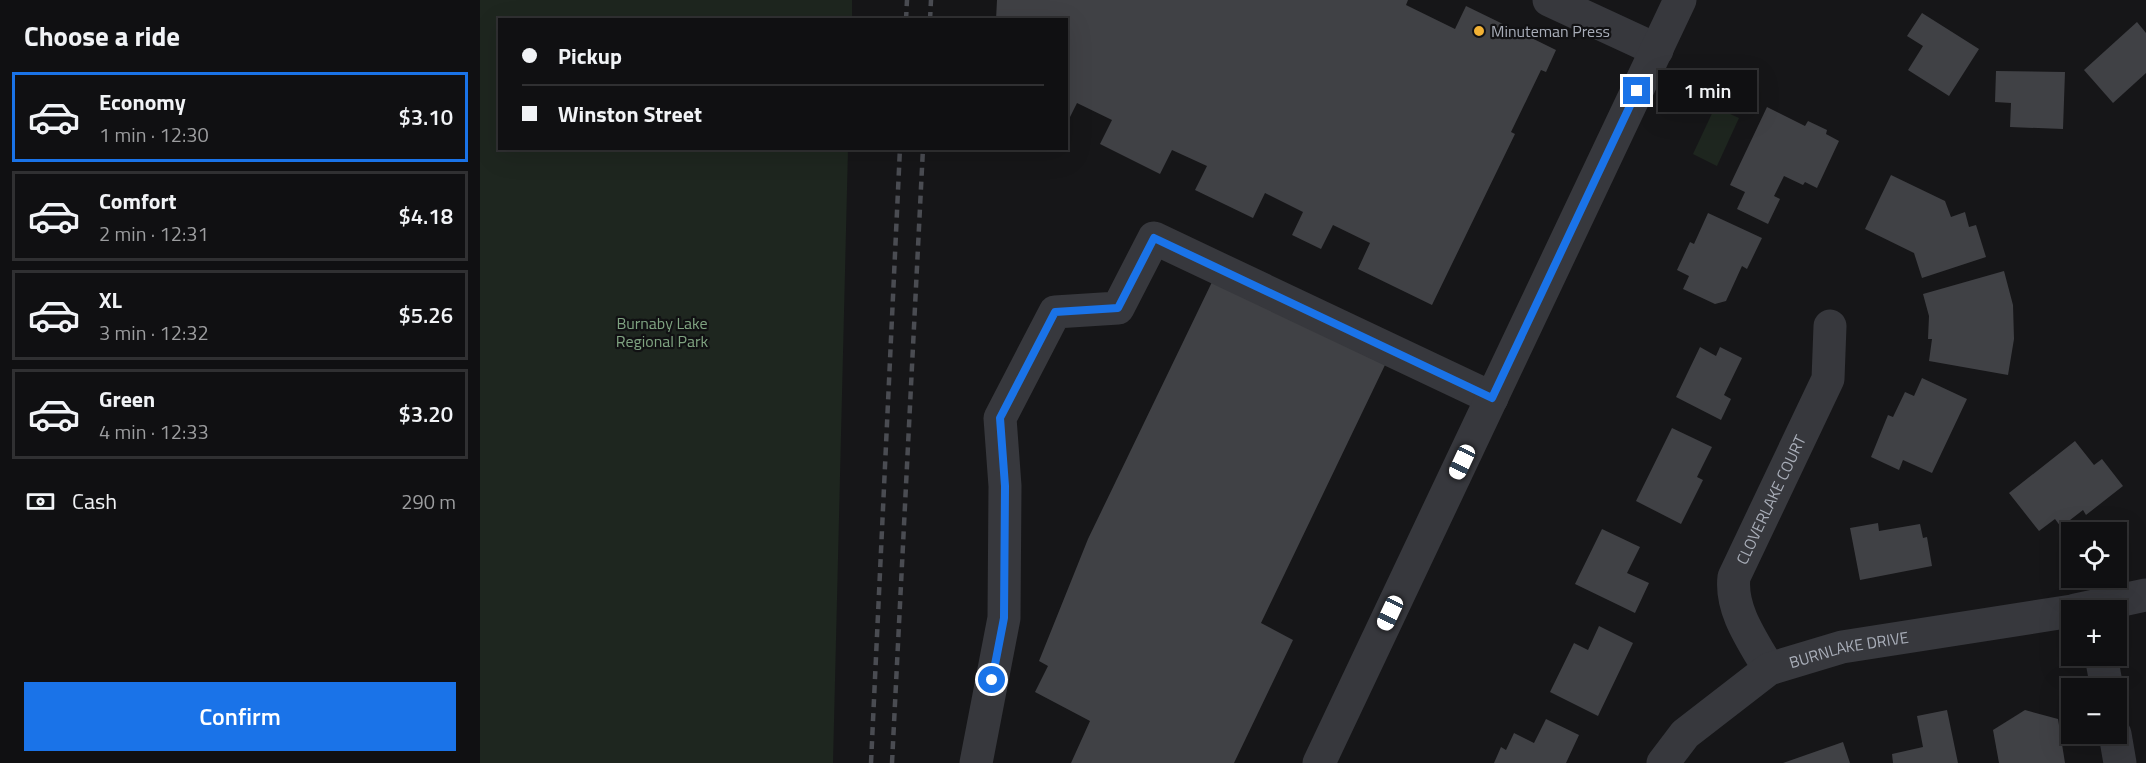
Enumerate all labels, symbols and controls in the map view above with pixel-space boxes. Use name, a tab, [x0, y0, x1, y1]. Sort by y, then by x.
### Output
text: Choose a ride	[24, 15, 180, 56]
place label: Minuteman Press	[1491, 19, 1610, 43]
marker: Minuteman Press	[1472, 24, 1486, 38]
text: Pickup	[558, 39, 622, 73]
callout: 1 min	[1658, 70, 1757, 112]
text: 1 min	[1683, 75, 1732, 106]
route end	[1623, 77, 1650, 104]
text: Economy	[99, 85, 186, 119]
icon: car	[27, 90, 81, 144]
text: Winston Street	[558, 97, 702, 131]
text: $3.10	[398, 100, 453, 134]
text: 1 min · 12:30	[99, 119, 209, 150]
text: Comfort	[99, 184, 177, 218]
icon: car	[27, 189, 81, 243]
text: $4.18	[398, 199, 453, 233]
text: 2 min · 12:31	[99, 218, 209, 249]
text: XL	[99, 283, 122, 317]
icon: car	[27, 288, 81, 342]
text: $5.26	[398, 298, 453, 332]
park label: Burnaby Lake Regional Park	[616, 311, 709, 353]
text: 3 min · 12:32	[99, 317, 209, 348]
text: Green	[99, 382, 155, 416]
icon: car	[27, 387, 81, 441]
text: $3.20	[398, 397, 453, 431]
text: 4 min · 12:33	[99, 416, 209, 447]
street label: CLOVERLAKE COURT	[1730, 430, 1812, 568]
car	[1446, 442, 1478, 482]
text: Cash	[72, 484, 117, 518]
icon: cash	[24, 485, 57, 518]
text: 290 m	[401, 486, 456, 517]
map controls	[2061, 522, 2127, 744]
button: locate	[2061, 522, 2127, 588]
car	[1374, 593, 1406, 633]
button: +	[2061, 600, 2127, 666]
street label: BURNLAKE DRIVE	[1786, 625, 1910, 674]
route start	[978, 666, 1005, 693]
button: −	[2061, 678, 2127, 744]
button: Confirm	[24, 682, 456, 751]

